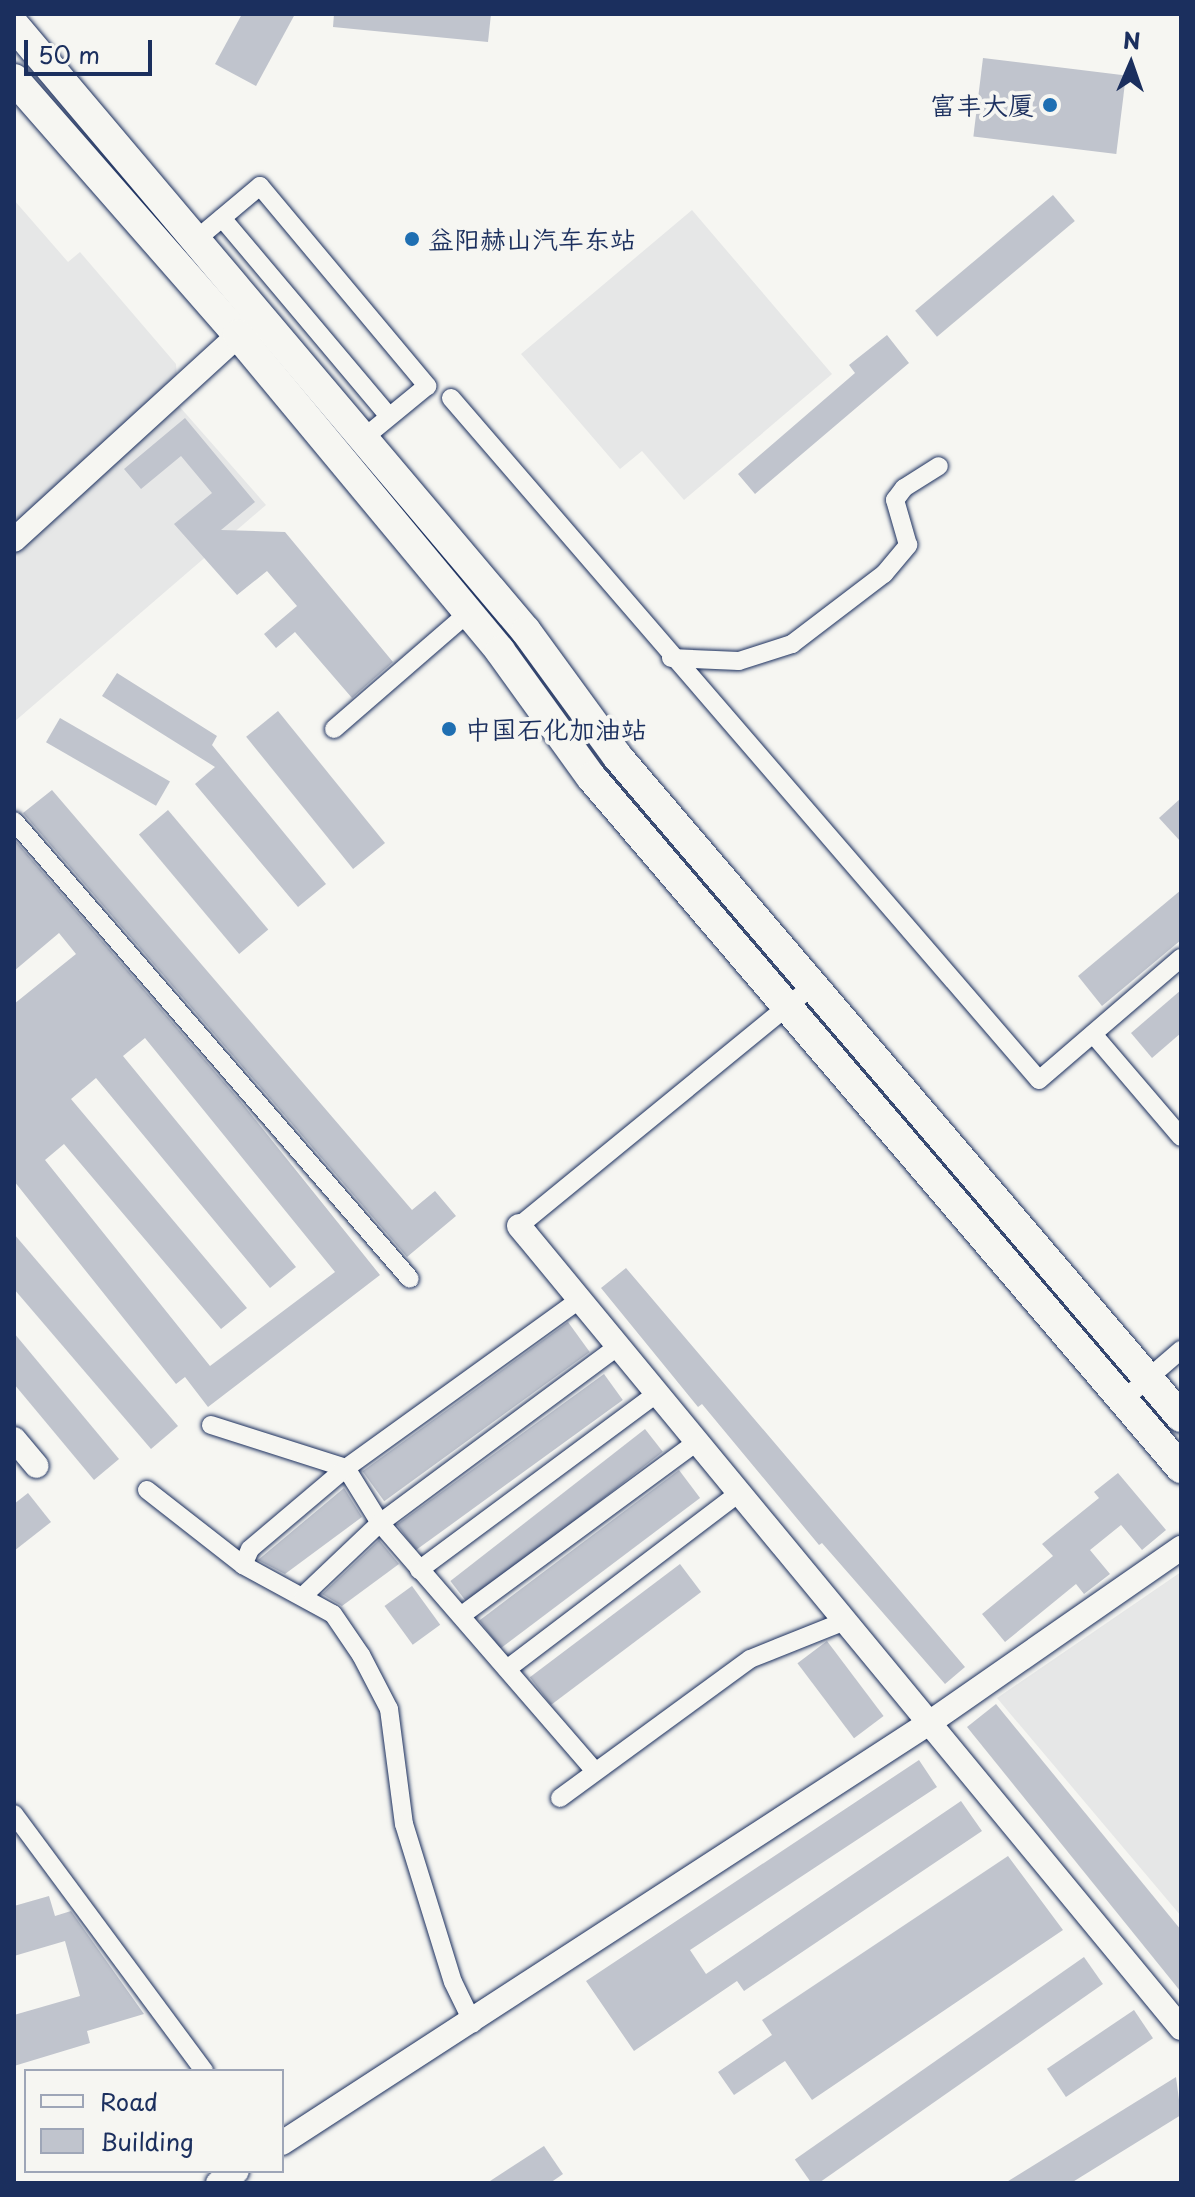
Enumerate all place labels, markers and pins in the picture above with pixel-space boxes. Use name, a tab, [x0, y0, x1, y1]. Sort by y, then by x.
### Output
place label: 富丰大厦	[930, 89, 1034, 121]
marker: 富丰大厦	[1041, 96, 1059, 114]
place label: 益阳赫山汽车东站	[428, 223, 636, 255]
marker: 益阳赫山汽车东站	[403, 230, 421, 248]
place label: 中国石化加油站	[465, 713, 647, 745]
marker: 中国石化加油站	[440, 720, 458, 738]

